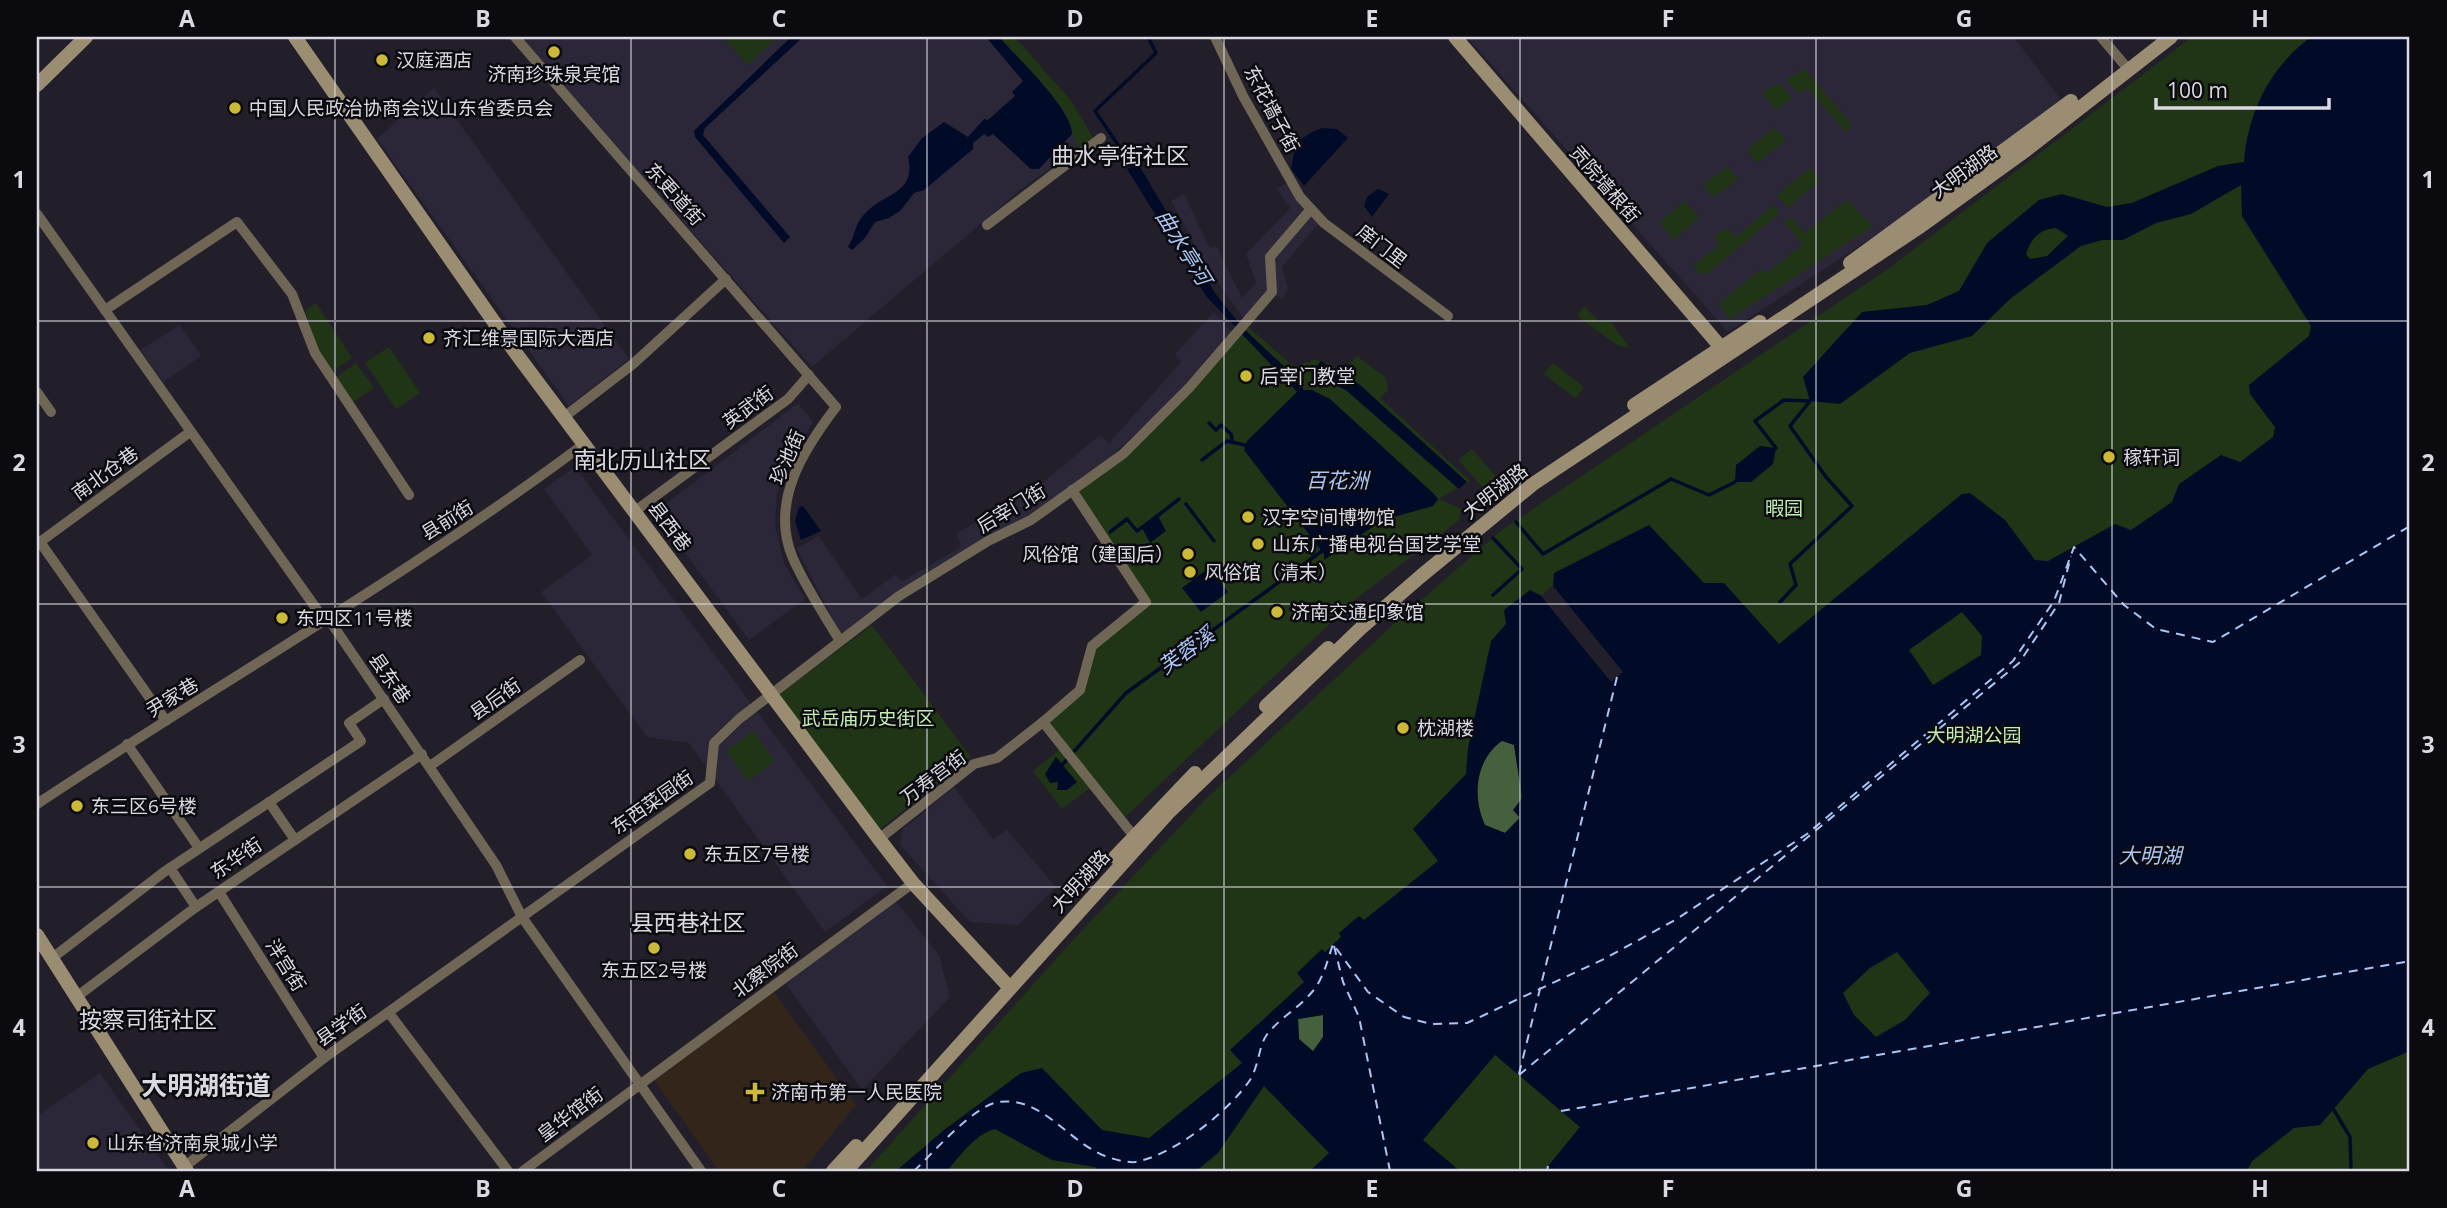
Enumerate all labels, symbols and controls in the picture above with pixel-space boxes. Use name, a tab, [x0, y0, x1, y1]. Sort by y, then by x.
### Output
text: A	[179, 2, 195, 34]
text: B	[475, 2, 491, 34]
text: C	[772, 2, 786, 34]
text: D	[1066, 2, 1084, 34]
text: E	[1366, 2, 1378, 34]
text: F	[1662, 2, 1674, 34]
text: G	[1956, 2, 1972, 34]
text: H	[2251, 2, 2269, 34]
marker: 济南珍珠泉宾馆	[546, 44, 562, 60]
place label: 汉庭酒店	[396, 47, 472, 73]
marker: 汉庭酒店	[374, 52, 390, 68]
place label: 济南珍珠泉宾馆	[487, 61, 621, 87]
street label: 东花墙子街	[1238, 61, 1306, 157]
scale bar	[2156, 66, 2330, 110]
text: 100 m	[2167, 76, 2228, 104]
place label: 中国人民政治协商会议山东省委员会	[249, 95, 553, 121]
marker: 中国人民政治协商会议山东省委员会	[227, 100, 243, 116]
street label: 大明湖路	[1926, 138, 2002, 204]
district label: 曲水亭街社区	[1051, 139, 1189, 171]
street label: 贡院墙根街	[1564, 140, 1646, 228]
street label: 东更道街	[640, 157, 710, 231]
text: 1	[12, 163, 26, 195]
text: 1	[2421, 163, 2435, 195]
water label: 曲水亭河	[1150, 204, 1220, 293]
street label: 庠门里	[1352, 218, 1412, 274]
place label: 齐汇维景国际大酒店	[443, 325, 614, 351]
marker: 齐汇维景国际大酒店	[421, 330, 437, 346]
place label: 后宰门教堂	[1260, 363, 1355, 389]
marker: 后宰门教堂	[1238, 368, 1254, 384]
street label: 英武街	[717, 380, 779, 434]
street label: 珍池街	[764, 426, 810, 488]
street label: 南北仓巷	[67, 440, 143, 506]
district label: 南北历山社区	[573, 443, 711, 475]
place label: 稼轩词	[2123, 444, 2180, 470]
text: 2	[12, 446, 26, 478]
text: 2	[2421, 446, 2435, 478]
marker: 稼轩词	[2101, 449, 2117, 465]
street label: 大明湖路	[1457, 457, 1533, 525]
water label: 百花洲	[1306, 466, 1371, 494]
street label: 后宰门街	[972, 477, 1050, 539]
street label: 县前街	[416, 494, 478, 546]
street label: 县西巷	[642, 495, 698, 557]
park label: 暇园	[1765, 495, 1803, 521]
place label: 汉字空间博物馆	[1262, 504, 1395, 530]
marker: 汉字空间博物馆	[1240, 509, 1256, 525]
place label: 山东广播电视台国艺学堂	[1272, 531, 1481, 557]
marker: 山东广播电视台国艺学堂	[1250, 536, 1266, 552]
place label: 风俗馆（建国后）	[1022, 541, 1174, 567]
marker: 风俗馆（建国后）	[1180, 546, 1196, 562]
place label: 风俗馆（清末）	[1204, 559, 1337, 585]
marker: 风俗馆（清末）	[1182, 564, 1198, 580]
place label: 济南交通印象馆	[1291, 599, 1424, 625]
marker: 济南交通印象馆	[1269, 604, 1285, 620]
place label: 东四区11号楼	[296, 605, 413, 631]
marker: 东四区11号楼	[274, 610, 290, 626]
water label: 芙蓉溪	[1152, 619, 1221, 680]
street label: 县东巷	[363, 647, 417, 709]
street label: 尹家巷	[141, 671, 203, 723]
street label: 县后街	[464, 672, 526, 726]
park label: 武岳庙历史街区	[801, 705, 935, 731]
place label: 枕湖楼	[1417, 715, 1474, 741]
marker: 枕湖楼	[1395, 720, 1411, 736]
park label: 大明湖公园	[1926, 722, 2022, 748]
text: 3	[12, 728, 26, 760]
text: 3	[2421, 728, 2435, 760]
street label: 万寿宫街	[895, 744, 971, 810]
street label: 东西菜园街	[606, 764, 698, 840]
place label: 东三区6号楼	[91, 793, 197, 819]
marker: 东三区6号楼	[69, 798, 85, 814]
street label: 东华街	[205, 831, 267, 885]
place label: 东五区7号楼	[704, 841, 810, 867]
water label: 大明湖	[2119, 841, 2184, 869]
street label: 大明湖路	[1045, 844, 1115, 918]
marker: 东五区7号楼	[682, 846, 698, 862]
district label: 县西巷社区	[631, 906, 746, 938]
street label: 泮宫街	[260, 934, 312, 996]
street label: 北察院街	[727, 937, 803, 1003]
marker: 东五区2号楼	[646, 940, 662, 956]
place label: 东五区2号楼	[601, 957, 707, 983]
street label: 县学街	[310, 998, 372, 1052]
district label: 按察司街社区	[79, 1003, 217, 1035]
text: 4	[12, 1011, 26, 1043]
text: 4	[2421, 1011, 2435, 1043]
district label: 大明湖街道	[141, 1067, 271, 1103]
place label: 济南市第一人民医院	[771, 1079, 942, 1105]
street label: 皇华馆街	[532, 1081, 608, 1147]
marker: 济南市第一人民医院	[745, 1082, 765, 1102]
place label: 山东省济南泉城小学	[107, 1130, 278, 1156]
marker: 山东省济南泉城小学	[85, 1135, 101, 1151]
text: A	[179, 1172, 195, 1204]
text: B	[475, 1172, 491, 1204]
text: C	[772, 1172, 786, 1204]
text: D	[1066, 1172, 1084, 1204]
text: E	[1366, 1172, 1378, 1204]
text: F	[1662, 1172, 1674, 1204]
text: G	[1956, 1172, 1972, 1204]
text: H	[2251, 1172, 2269, 1204]

